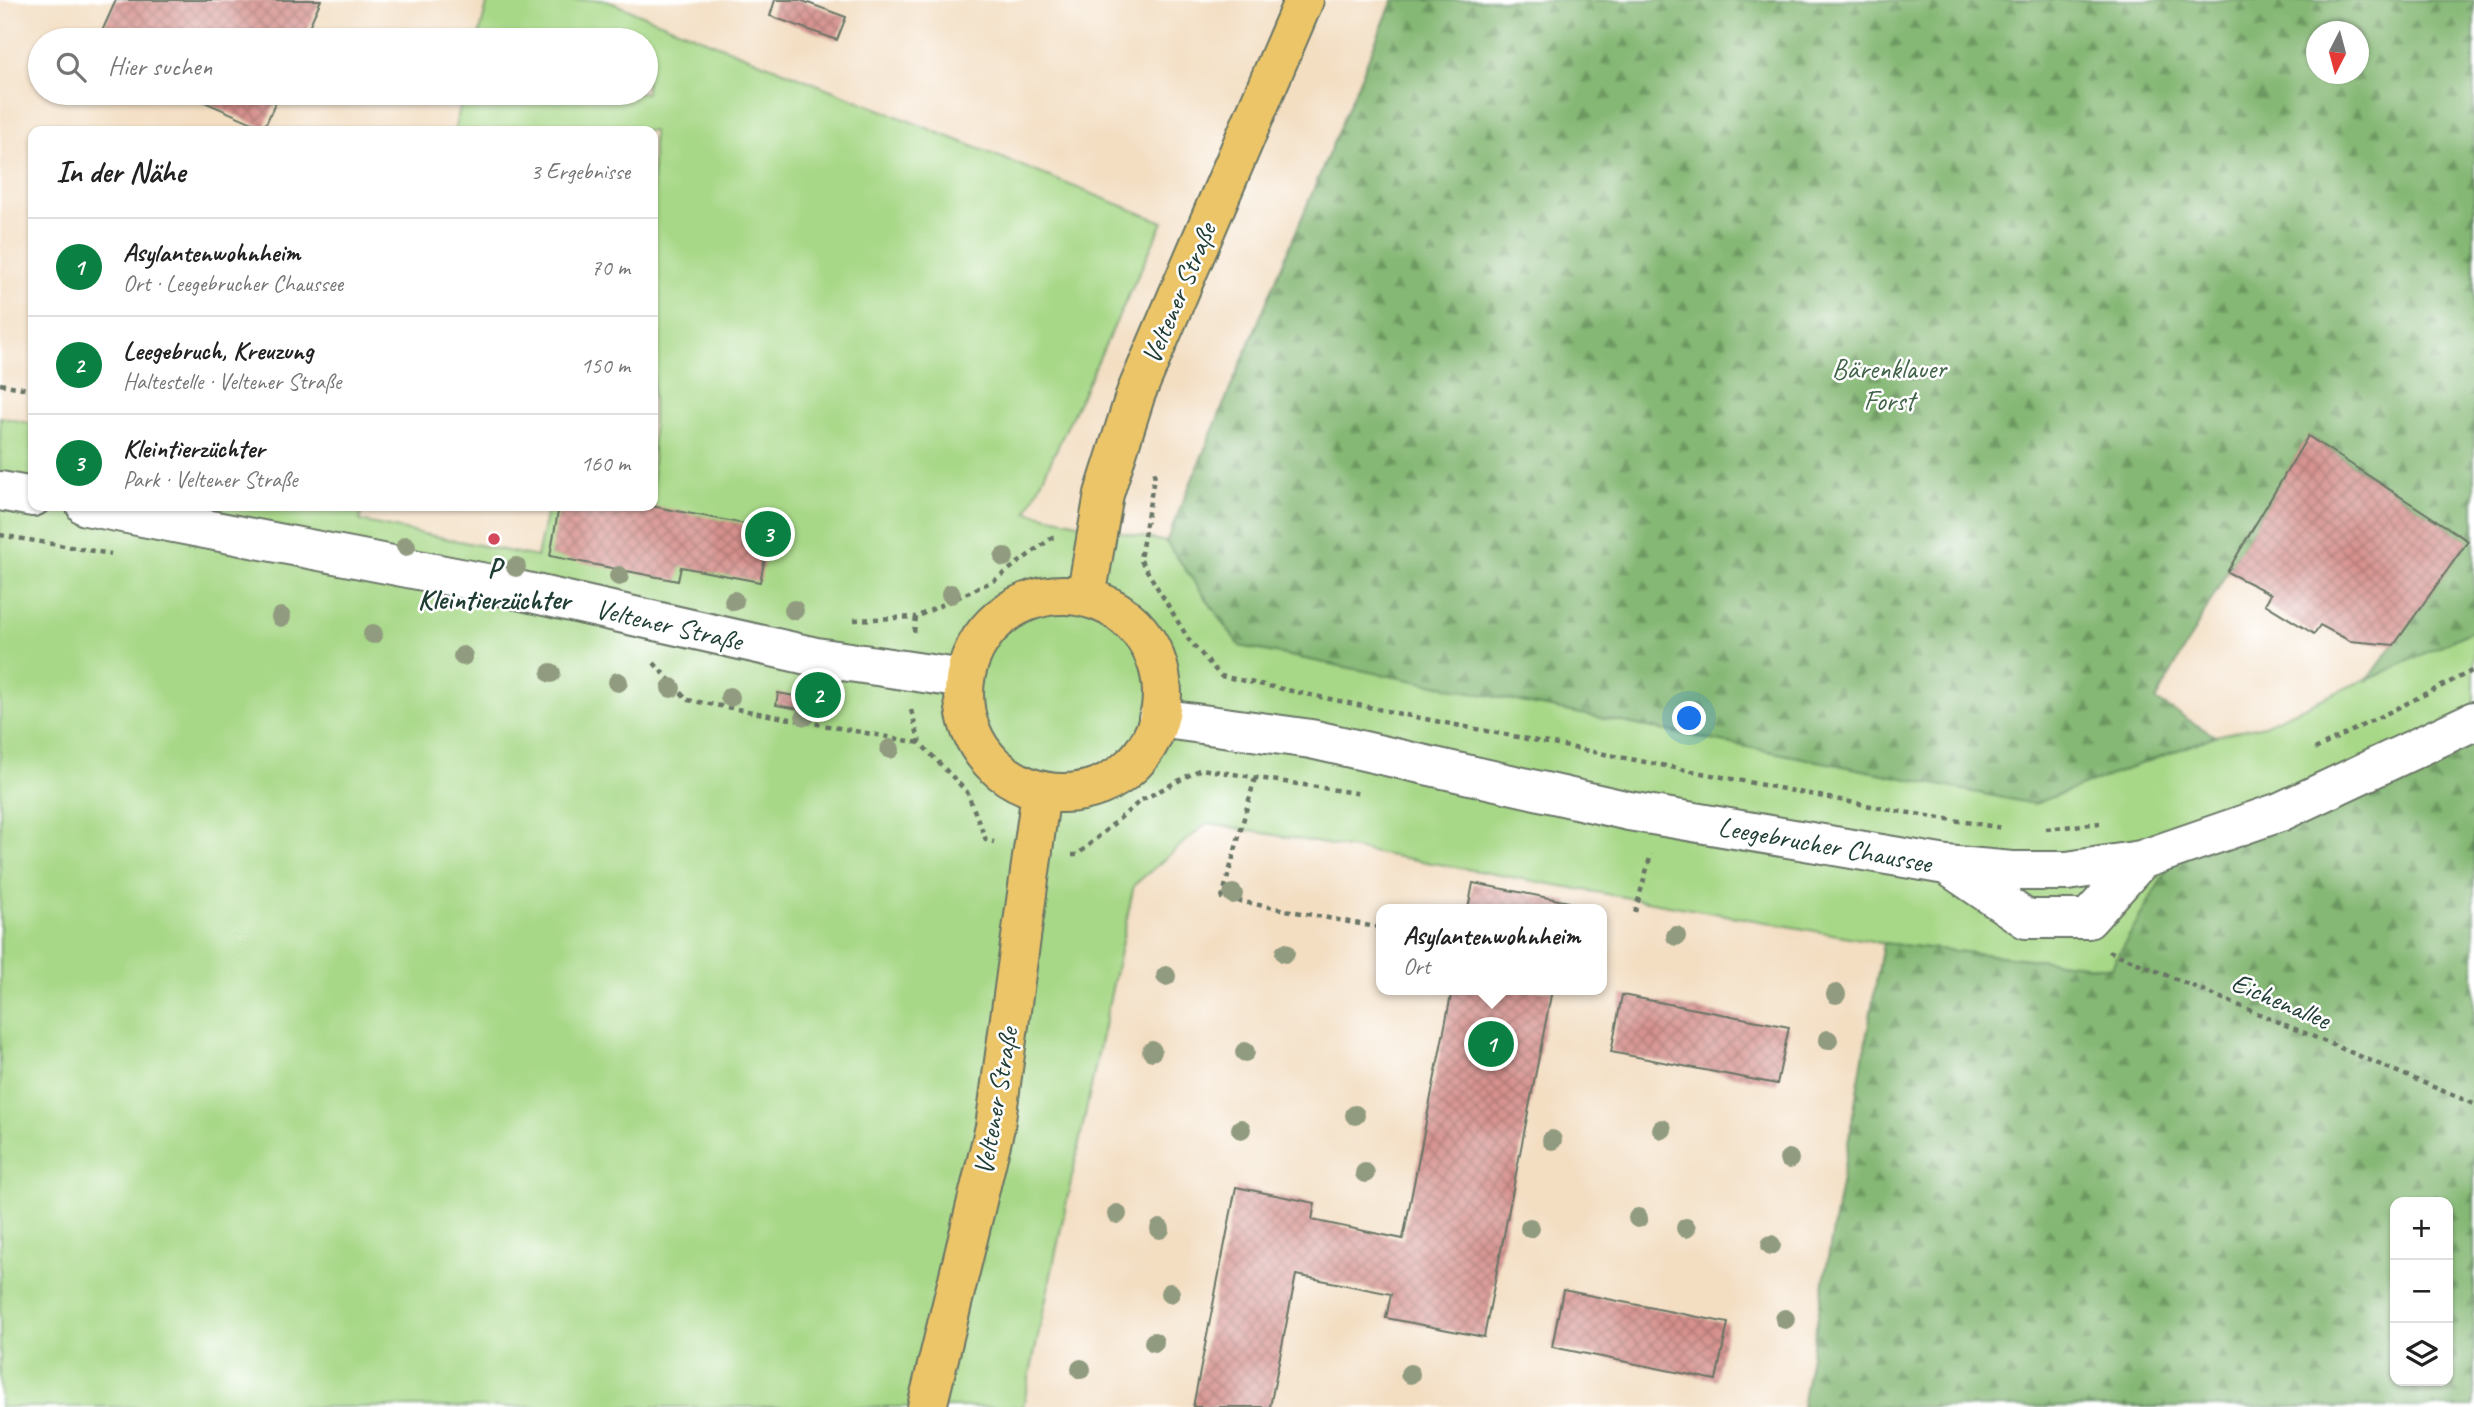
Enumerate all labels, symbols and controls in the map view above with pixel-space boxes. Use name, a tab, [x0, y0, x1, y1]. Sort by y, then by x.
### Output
north arrow	[2306, 21, 2369, 84]
search box	[28, 28, 658, 105]
icon: search	[52, 48, 90, 86]
text: Hier suchen	[108, 50, 212, 83]
text: In der Nähe	[56, 153, 185, 191]
text: 3 Ergebnisse	[530, 157, 630, 186]
street label: Veltener Straße	[1133, 216, 1224, 369]
text: Asylantenwohnheim	[123, 236, 300, 269]
text: 1	[74, 253, 84, 282]
text: 70 m	[591, 253, 630, 282]
text: Ort · Leegebrucher Chaussee	[123, 269, 343, 298]
text: Leegebruch, Kreuzung	[123, 334, 313, 367]
text: 2	[74, 351, 84, 380]
text: 150 m	[581, 351, 630, 380]
park label: Bärenklauer Forst	[1832, 351, 1948, 418]
text: Haltestelle · Veltener Straße	[123, 367, 341, 396]
text: Kleintierzüchter	[123, 432, 265, 465]
text: 3	[74, 449, 84, 478]
text: 160 m	[581, 449, 630, 478]
text: Park · Veltener Straße	[123, 465, 298, 494]
pin: 3	[745, 508, 791, 560]
marker: P Kleintierzüchter	[486, 531, 502, 547]
place label: P Kleintierzüchter	[418, 550, 573, 617]
street label: Veltener Straße	[592, 591, 747, 659]
pin: 2	[795, 669, 841, 721]
your location	[1672, 701, 1706, 735]
street label: Leegebrucher Chaussee	[1716, 809, 1936, 881]
popup	[1376, 904, 1607, 995]
text: Asylantenwohnheim	[1403, 919, 1580, 952]
text: Ort	[1403, 952, 1430, 981]
street label: Eichenallee	[2226, 964, 2337, 1038]
pin: 1	[1468, 1018, 1514, 1070]
street label: Veltener Straße	[965, 1023, 1026, 1178]
map controls	[2390, 1197, 2453, 1386]
button: +	[2390, 1197, 2453, 1260]
button: −	[2390, 1260, 2453, 1323]
button: layers	[2390, 1323, 2453, 1386]

